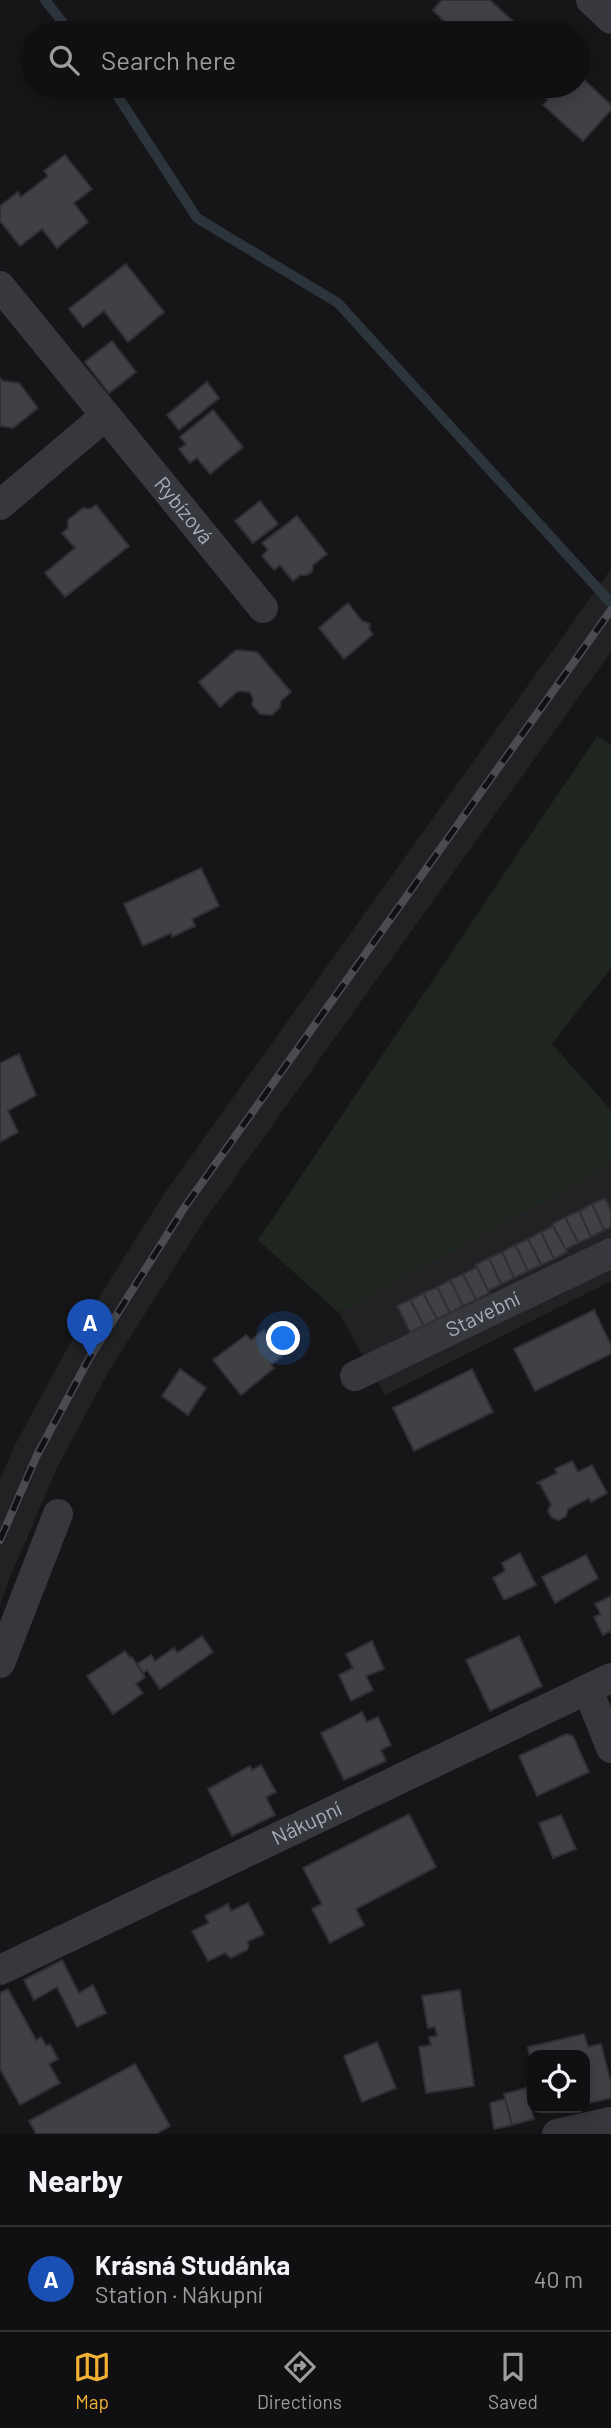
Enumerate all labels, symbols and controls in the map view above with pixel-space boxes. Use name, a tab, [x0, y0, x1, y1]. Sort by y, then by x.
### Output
search box	[21, 21, 590, 98]
icon: search	[45, 41, 83, 79]
text: Search here	[101, 44, 236, 75]
street label: Rybízová	[150, 471, 219, 548]
street label: Stavební	[442, 1285, 524, 1341]
pin: A	[67, 1299, 113, 1357]
your location	[266, 1321, 300, 1355]
street label: Nákupní	[267, 1795, 345, 1849]
map controls	[527, 2050, 590, 2113]
button: locate	[527, 2050, 590, 2113]
text: Nearby	[28, 2162, 123, 2198]
text: Krásná Studánka	[95, 2249, 290, 2280]
text: A	[43, 2265, 59, 2293]
text: 40 m	[534, 2265, 583, 2293]
text: Station · Nákupní	[95, 2280, 263, 2308]
tab: Map	[73, 2348, 111, 2413]
tab: Directions	[257, 2348, 342, 2413]
tab: Saved	[488, 2348, 538, 2413]

